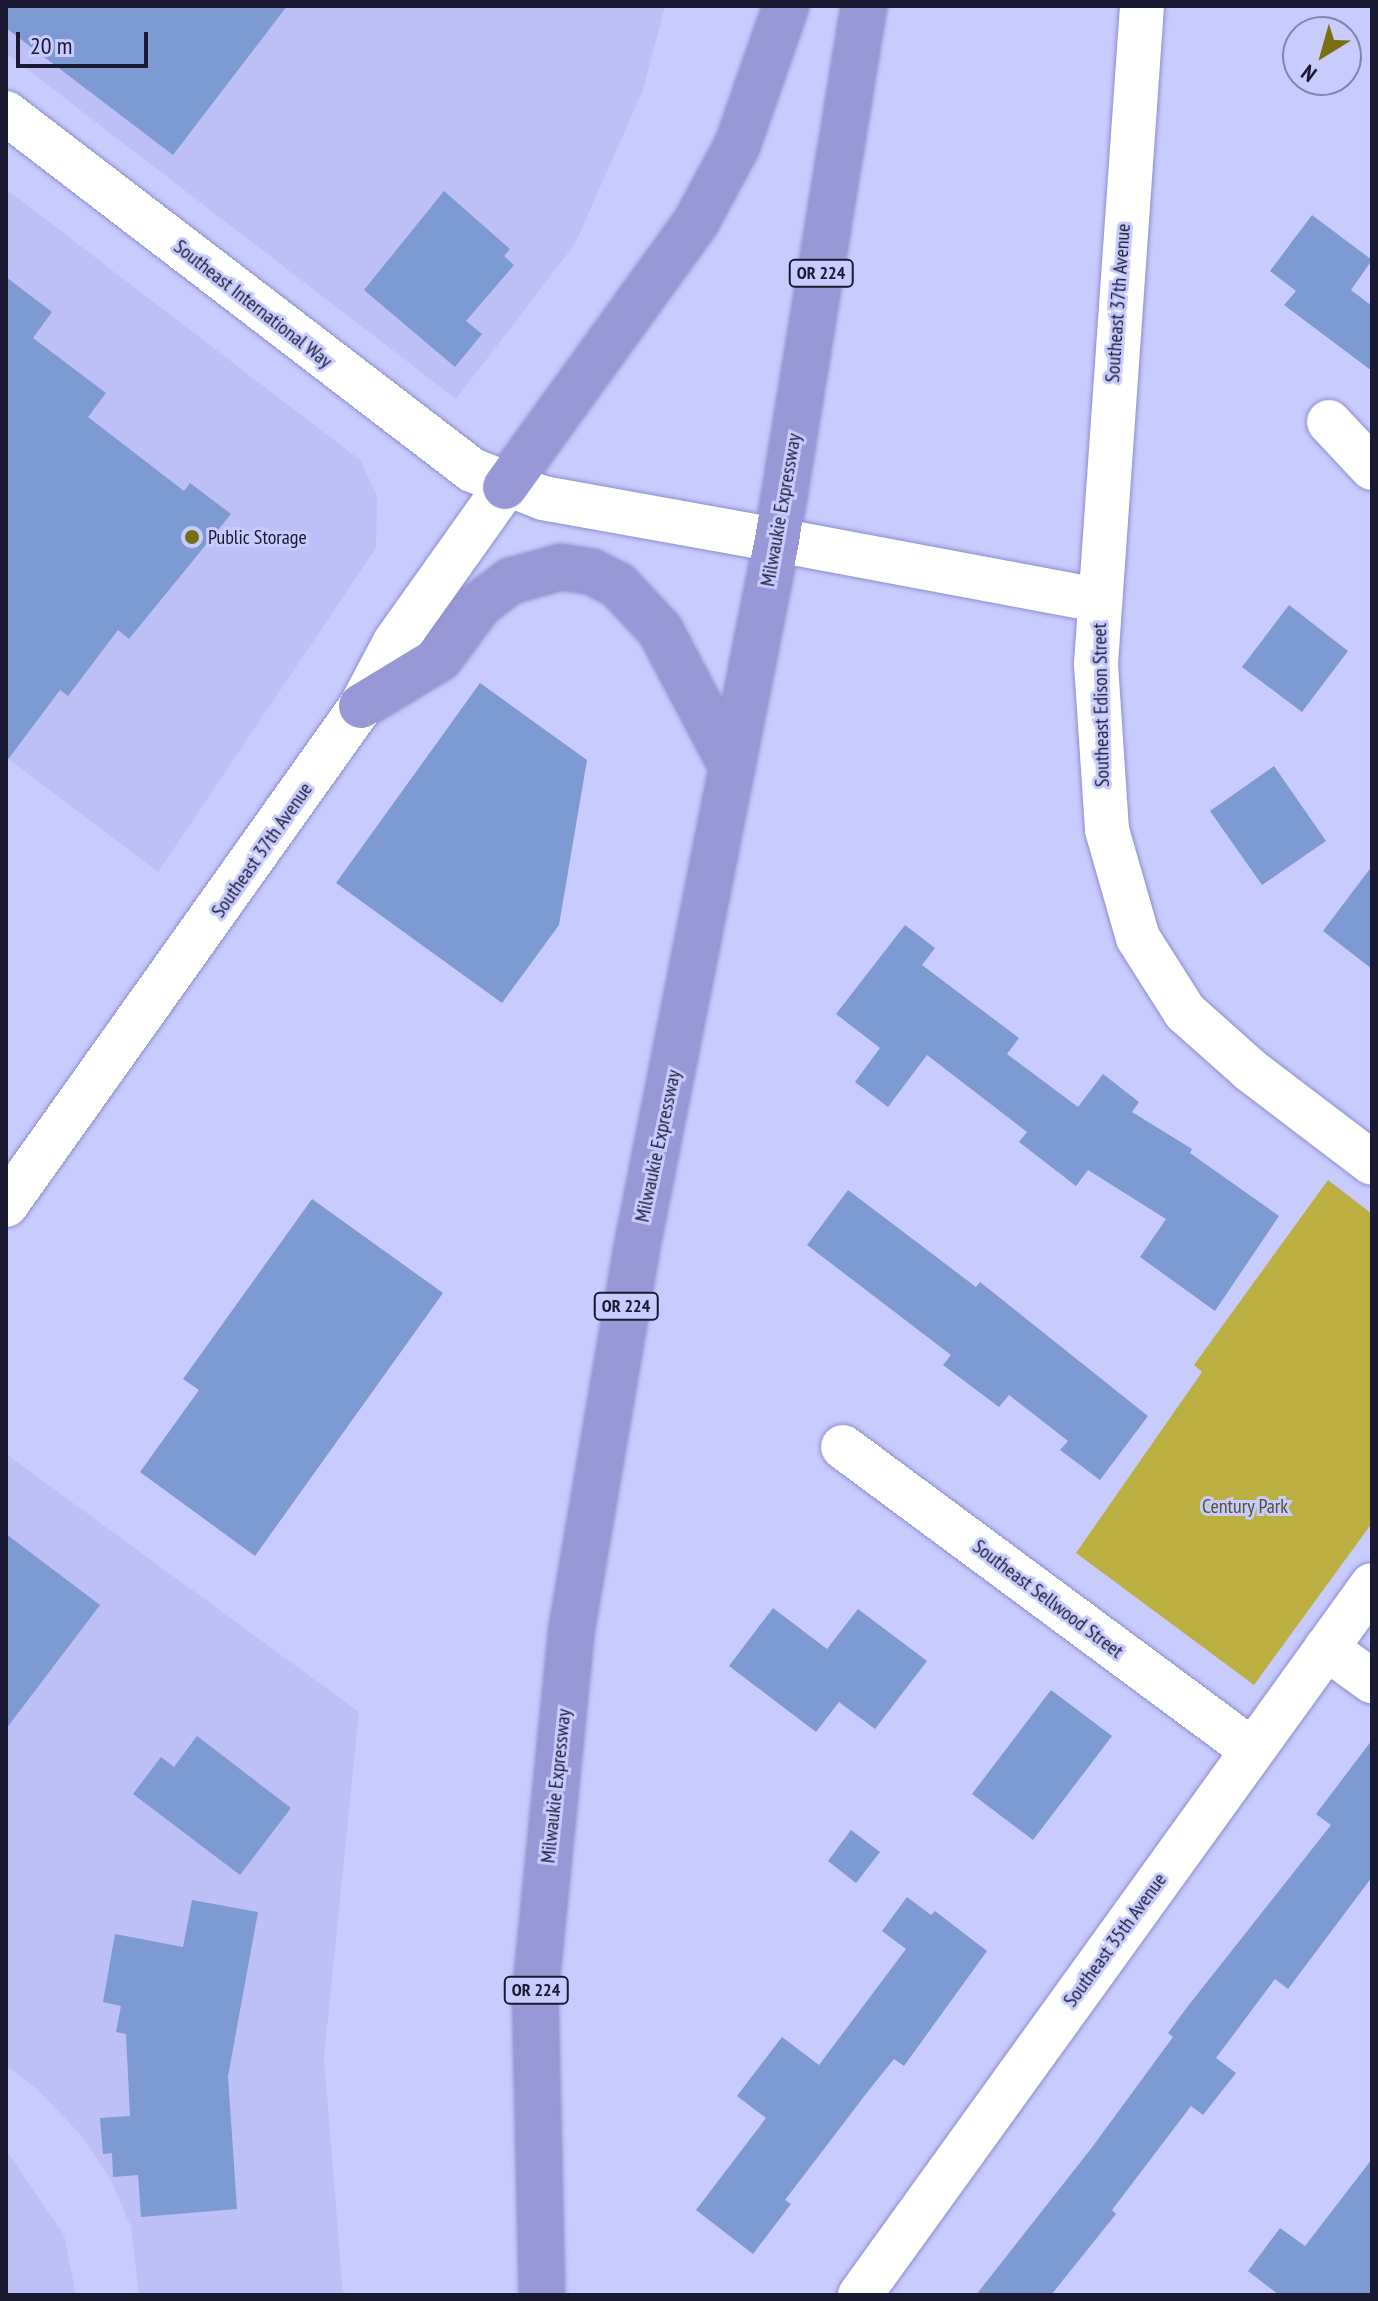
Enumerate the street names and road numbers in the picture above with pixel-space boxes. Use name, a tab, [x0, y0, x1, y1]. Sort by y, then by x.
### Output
street label: Southeast 37th Avenue	[1100, 222, 1136, 384]
street label: Southeast International Way	[169, 235, 337, 373]
road number: OR 224	[787, 259, 855, 287]
street label: Milwaukie Expressway	[756, 432, 806, 588]
street label: Southeast Edison Street	[1088, 623, 1114, 787]
street label: Southeast 37th Avenue	[206, 778, 318, 922]
street label: Milwaukie Expressway	[630, 1068, 686, 1224]
road number: OR 224	[592, 1292, 660, 1320]
street label: Southeast Sellwood Street	[968, 1535, 1128, 1663]
street label: Milwaukie Expressway	[536, 1708, 576, 1864]
street label: Southeast 35th Avenue	[1058, 1868, 1172, 2012]
road number: OR 224	[502, 1976, 570, 2004]

